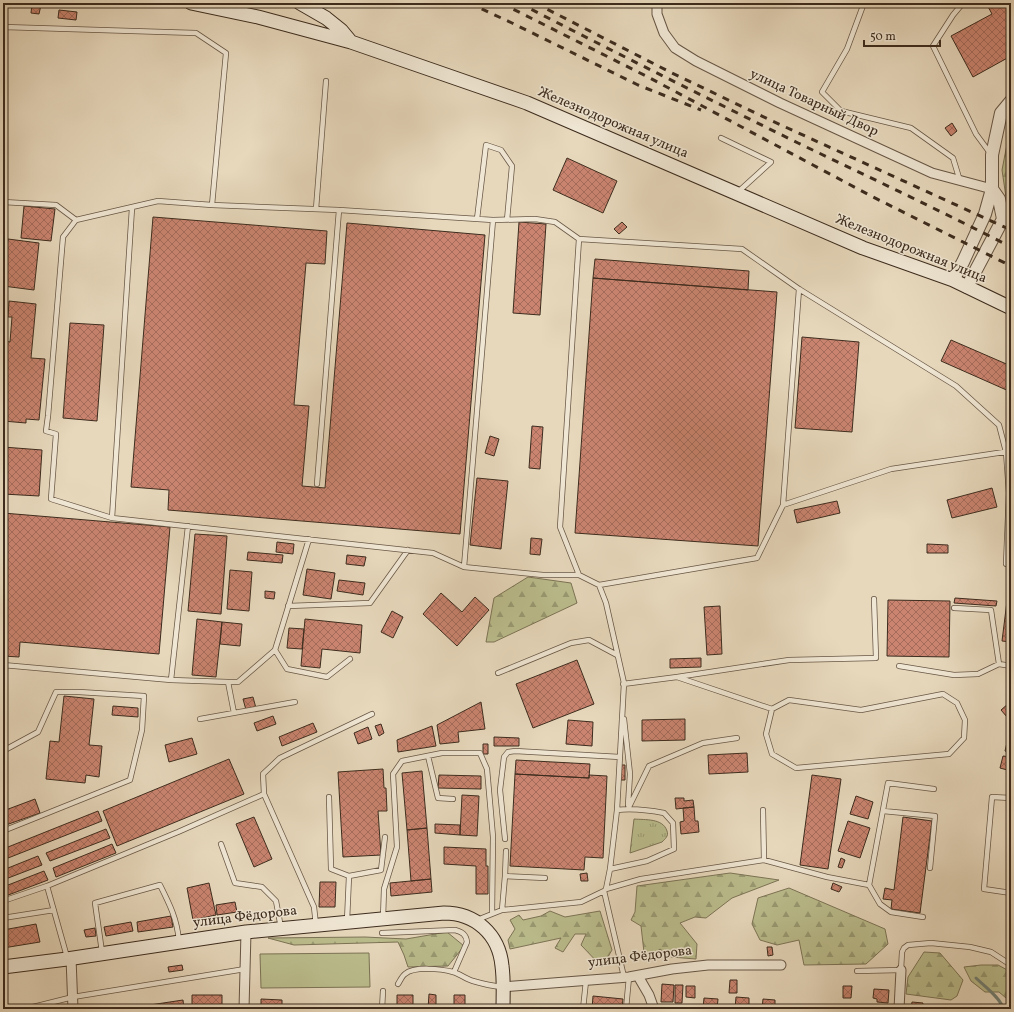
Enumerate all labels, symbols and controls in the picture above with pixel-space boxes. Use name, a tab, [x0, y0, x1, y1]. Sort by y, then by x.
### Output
scale bar	[864, 22, 940, 48]
text: 50 m	[870, 29, 896, 45]
street label: улица Товарный Двор	[746, 65, 882, 141]
street label: Железнодорожная улица	[535, 83, 691, 163]
street label: Железнодорожная улица	[832, 210, 990, 288]
street label: улица Фёдорова	[192, 901, 298, 933]
street label: улица Фёдорова	[587, 941, 693, 973]

